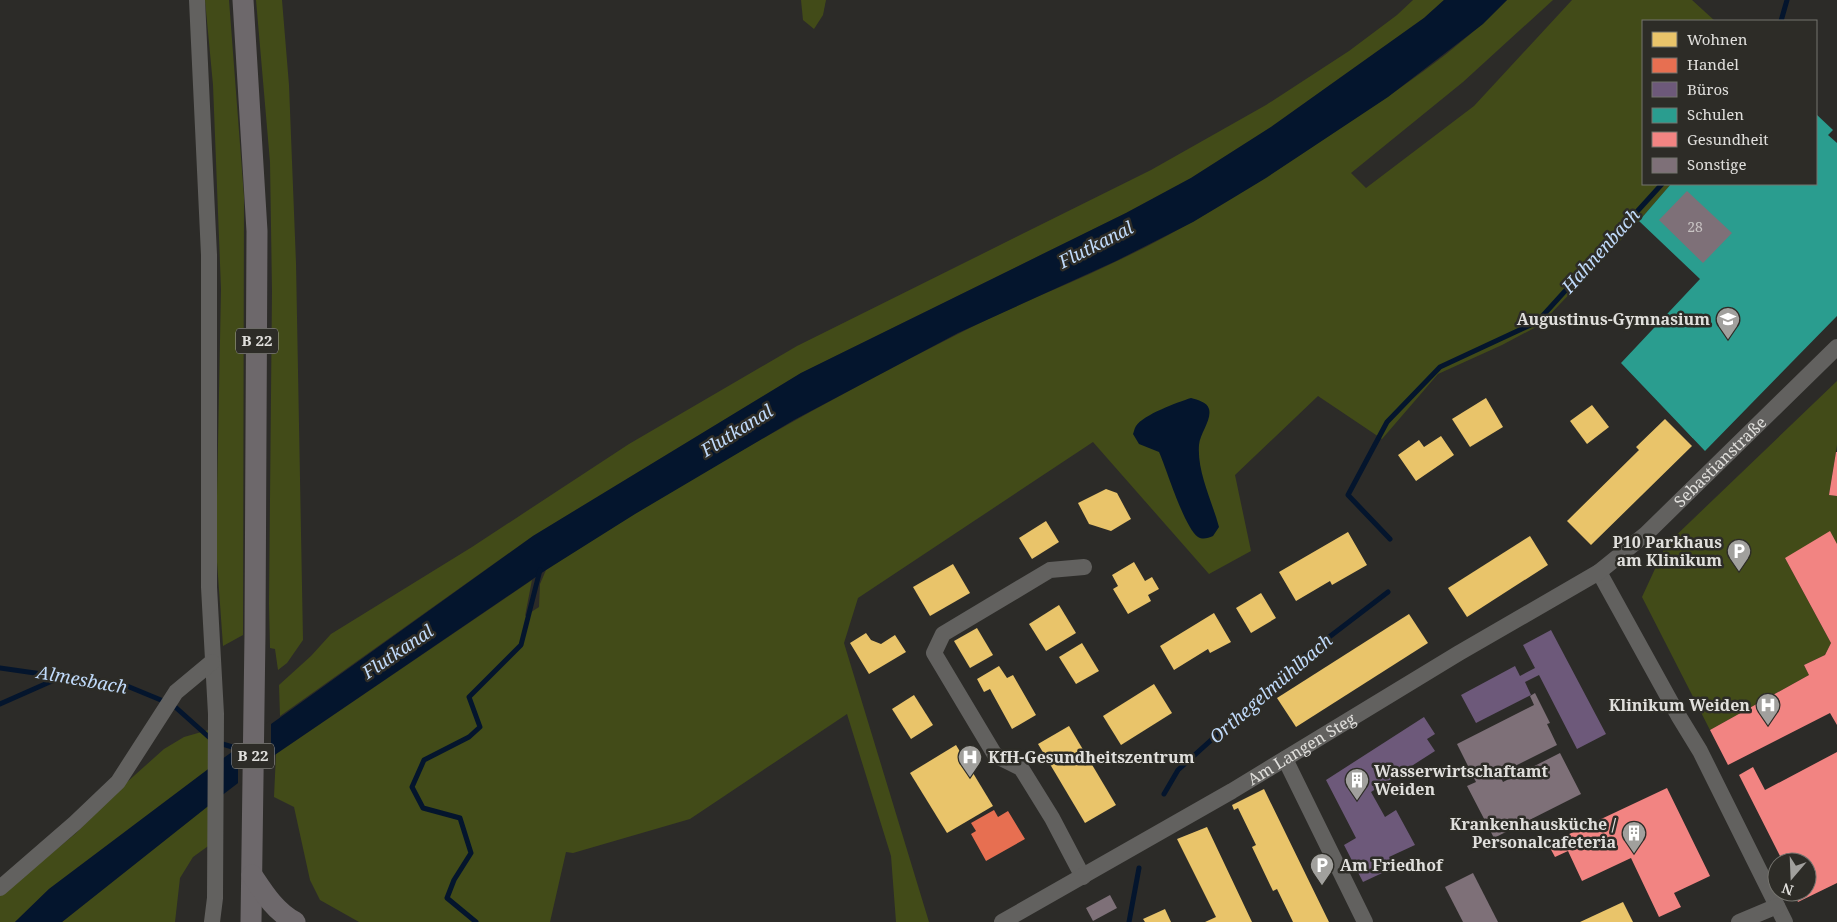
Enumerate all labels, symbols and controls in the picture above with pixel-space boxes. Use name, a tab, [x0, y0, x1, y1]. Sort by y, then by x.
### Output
legend	[1642, 20, 1817, 185]
text: Wohnen	[1687, 29, 1748, 49]
text: Handel	[1687, 54, 1739, 74]
text: Büros	[1687, 79, 1729, 99]
text: Schulen	[1687, 104, 1744, 124]
text: Gesundheit	[1687, 129, 1769, 149]
text: Sonstige	[1687, 154, 1746, 174]
water label: Hahnenbach	[1555, 203, 1645, 298]
water label: Flutkanal	[1053, 215, 1137, 274]
house number: 28	[1687, 217, 1703, 236]
school or university icon: Augustinus-Gymnasium	[1715, 306, 1741, 340]
place label: Augustinus-Gymnasium	[1517, 308, 1710, 330]
road number: B 22	[236, 328, 278, 354]
water label: Flutkanal	[695, 398, 778, 462]
street label: Sebastianstraße	[1669, 411, 1771, 512]
place label: P10 Parkhaus am Klinikum	[1613, 531, 1722, 571]
parking icon: P10 Parkhaus am Klinikum	[1726, 538, 1752, 572]
water label: Flutkanal	[356, 618, 438, 684]
water label: Orthegelmühlbach	[1204, 628, 1337, 748]
water label: Almesbach	[33, 659, 130, 699]
hospital icon: Klinikum Weiden	[1755, 692, 1781, 726]
place label: Klinikum Weiden	[1609, 694, 1750, 716]
street label: Am Langen Steg	[1243, 707, 1360, 790]
road number: B 22	[232, 744, 274, 768]
hospital icon: KfH-Gesundheitszentrum	[957, 744, 983, 778]
place label: KfH-Gesundheitszentrum	[988, 746, 1195, 768]
place label: Wasserwirtschaftamt Weiden	[1374, 760, 1549, 800]
building icon: Wasserwirtschaftamt Weiden	[1344, 767, 1370, 801]
place label: Krankenhausküche / Personalcafeteria	[1450, 813, 1616, 853]
building icon: Krankenhausküche / Personalcafeteria	[1621, 820, 1647, 854]
parking icon: Am Friedhof	[1309, 852, 1335, 886]
north arrow	[1767, 852, 1817, 902]
place label: Am Friedhof	[1340, 854, 1444, 876]
text: N	[1779, 879, 1796, 901]

